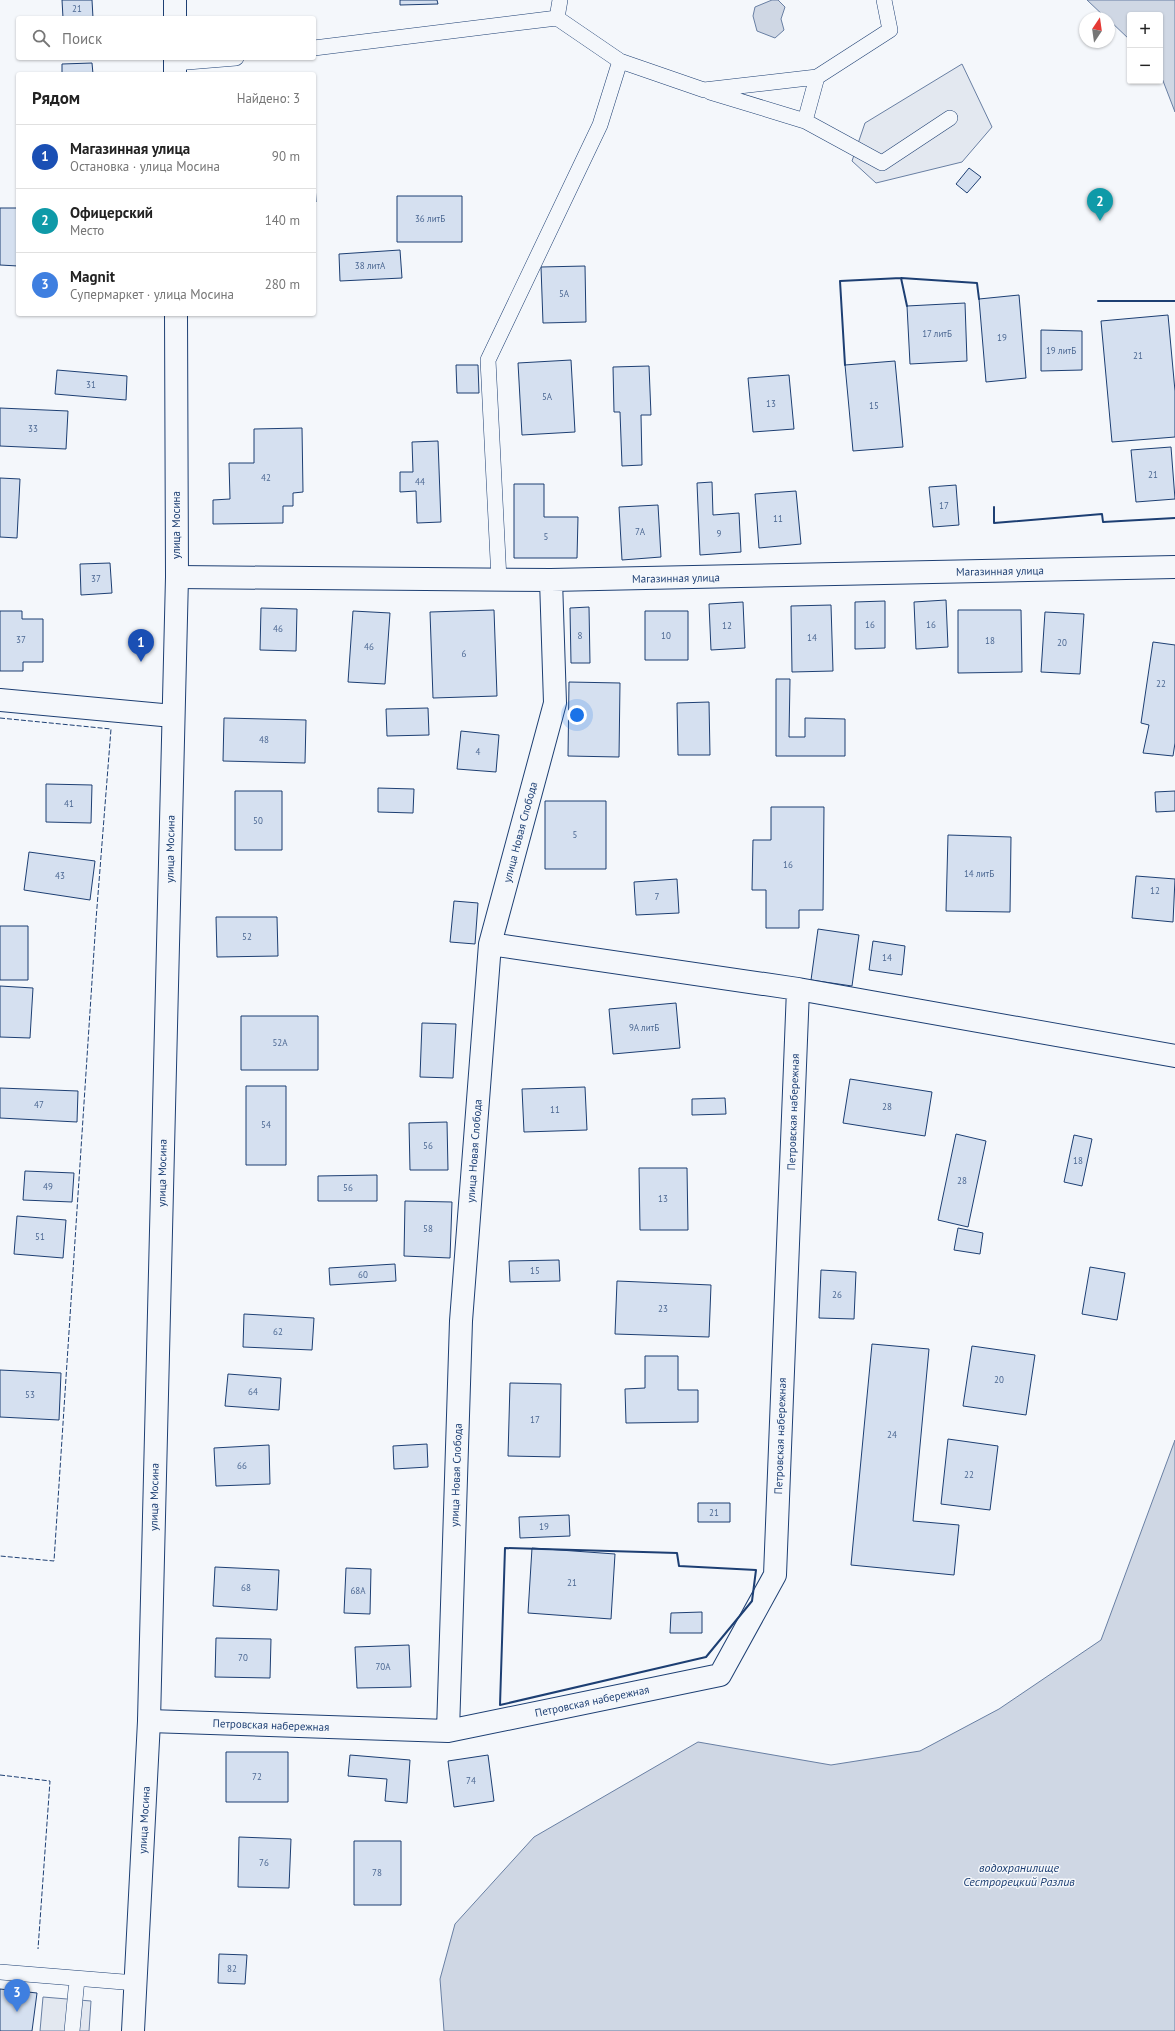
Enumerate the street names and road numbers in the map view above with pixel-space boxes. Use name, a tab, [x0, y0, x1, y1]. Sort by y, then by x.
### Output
street label: улица Мосина	[169, 491, 183, 559]
street label: Магазинная улица	[956, 563, 1044, 579]
street label: Магазинная улица	[632, 570, 720, 586]
street label: улица Новая Слобода	[500, 780, 540, 884]
street label: улица Мосина	[162, 815, 178, 883]
street label: Петровская набережная	[784, 1053, 802, 1171]
street label: улица Новая Слобода	[463, 1099, 485, 1203]
street label: улица Мосина	[154, 1139, 170, 1207]
street label: Петровская набережная	[771, 1377, 789, 1495]
street label: улица Новая Слобода	[447, 1423, 465, 1527]
street label: улица Мосина	[146, 1463, 162, 1531]
street label: Петровская набережная	[534, 1682, 650, 1720]
street label: Петровская набережная	[212, 1716, 330, 1734]
street label: улица Мосина	[135, 1786, 153, 1854]

